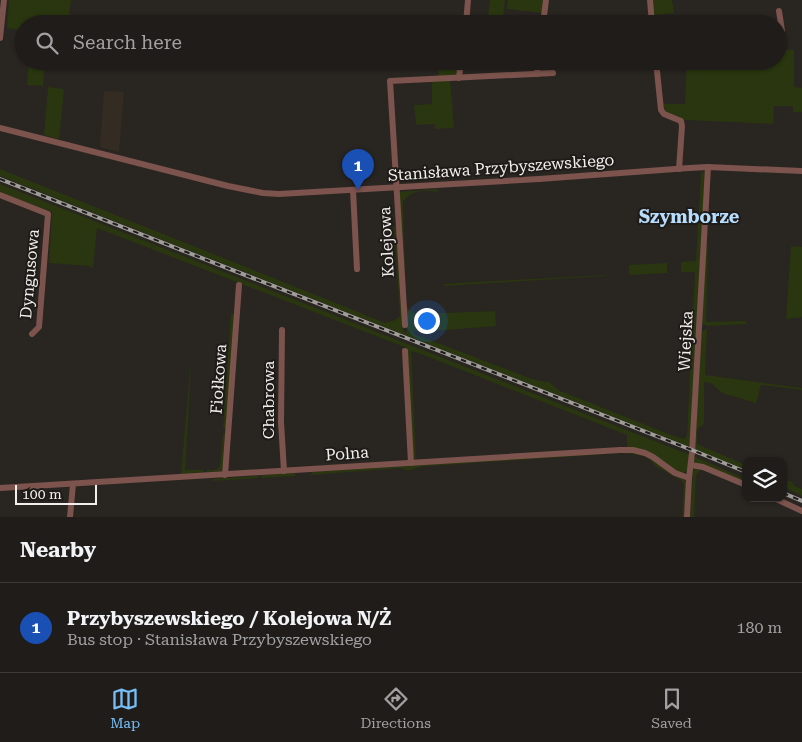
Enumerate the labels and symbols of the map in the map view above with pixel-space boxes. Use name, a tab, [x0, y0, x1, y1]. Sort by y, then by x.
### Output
pin: 1	[342, 149, 374, 190]
street label: Stanisława Przybyszewskiego	[387, 150, 615, 185]
street label: Kolejowa	[375, 206, 398, 278]
district label: Szymborze	[639, 206, 740, 227]
street label: Dyngusowa	[16, 228, 43, 320]
your location	[414, 308, 440, 334]
street label: Wiejska	[674, 310, 697, 372]
street label: Fiołkowa	[207, 343, 230, 415]
street label: Chabrowa	[259, 360, 278, 439]
street label: Polna	[325, 442, 370, 464]
scale bar	[15, 482, 98, 505]

